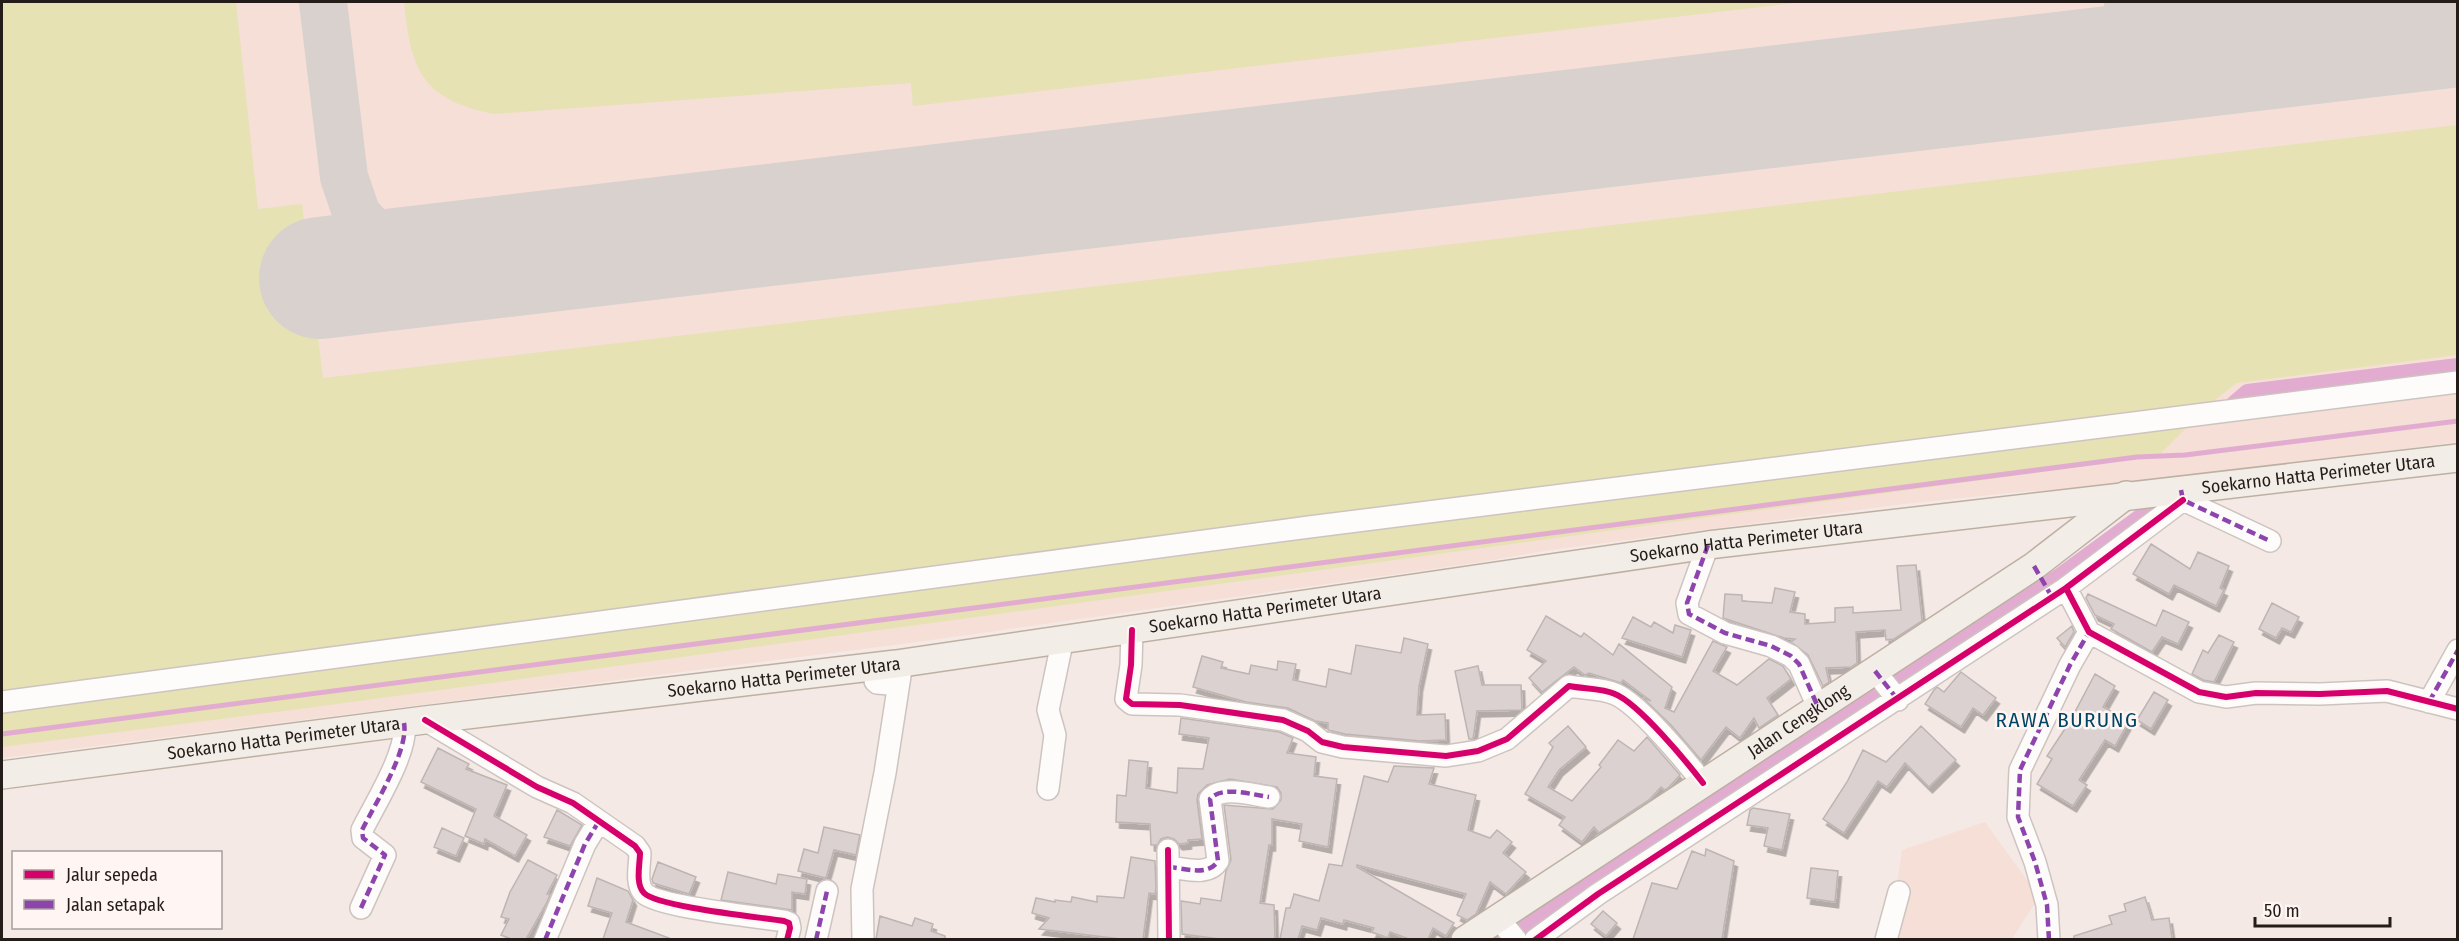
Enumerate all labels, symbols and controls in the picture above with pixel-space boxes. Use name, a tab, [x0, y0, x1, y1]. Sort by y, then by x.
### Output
street label: Soekarno Hatta Perimeter Utara	[2201, 450, 2436, 499]
street label: Soekarno Hatta Perimeter Utara	[1628, 516, 1864, 567]
street label: Soekarno Hatta Perimeter Utara	[1148, 582, 1383, 638]
street label: Soekarno Hatta Perimeter Utara	[666, 653, 902, 702]
street label: Jalan Cengklong	[1744, 679, 1854, 762]
district label: RAWA BURUNG	[1996, 707, 2138, 733]
street label: Soekarno Hatta Perimeter Utara	[166, 712, 401, 764]
legend	[12, 851, 222, 929]
text: Jalur sepeda	[66, 864, 158, 886]
scale bar	[2255, 890, 2390, 928]
text: Jalan setapak	[66, 894, 165, 916]
text: 50 m	[2264, 900, 2300, 922]

